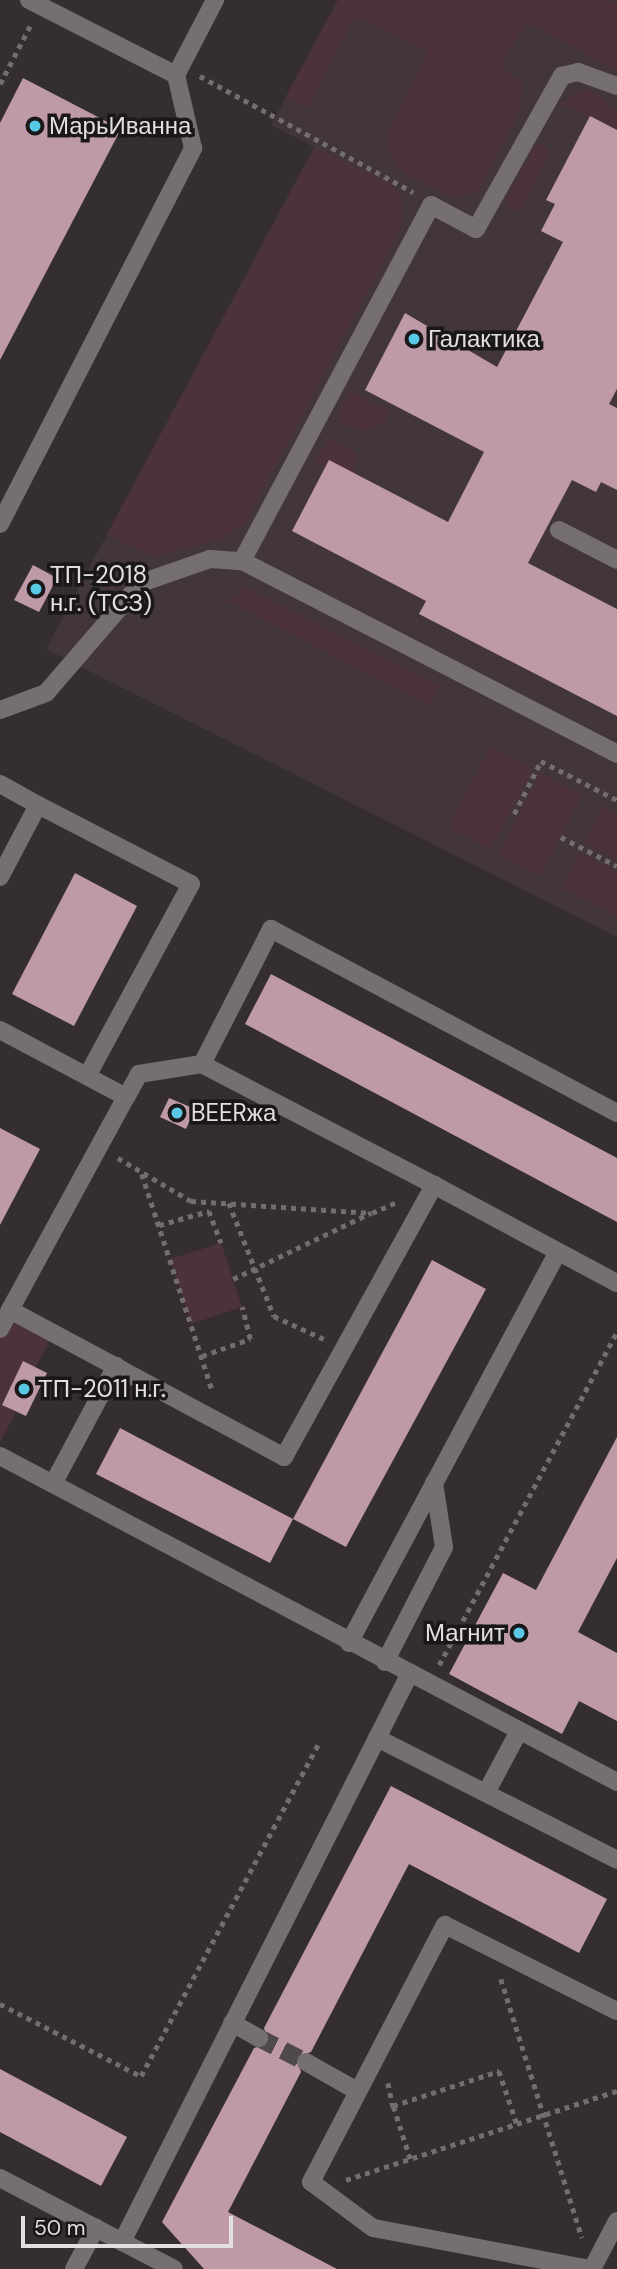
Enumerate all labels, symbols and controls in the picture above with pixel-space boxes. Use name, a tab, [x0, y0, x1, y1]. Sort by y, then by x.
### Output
place label: МарьИванна	[49, 112, 191, 140]
marker: МарьИванна	[27, 118, 43, 134]
place label: Галактика	[428, 325, 540, 353]
marker: Галактика	[406, 331, 422, 347]
place label: ТП-2018 н.г. (ТСЗ)	[50, 561, 152, 617]
marker: ТП-2018 н.г. (ТСЗ)	[28, 581, 44, 597]
place label: BEERжа	[191, 1099, 276, 1127]
marker: BEERжа	[169, 1105, 185, 1121]
place label: ТП-2011 н.г.	[38, 1375, 166, 1403]
marker: ТП-2011 н.г.	[16, 1381, 32, 1397]
place label: Магнит	[425, 1619, 505, 1647]
marker: Магнит	[511, 1625, 527, 1641]
scale bar	[24, 2202, 236, 2246]
text: 50 m	[34, 2214, 85, 2242]

